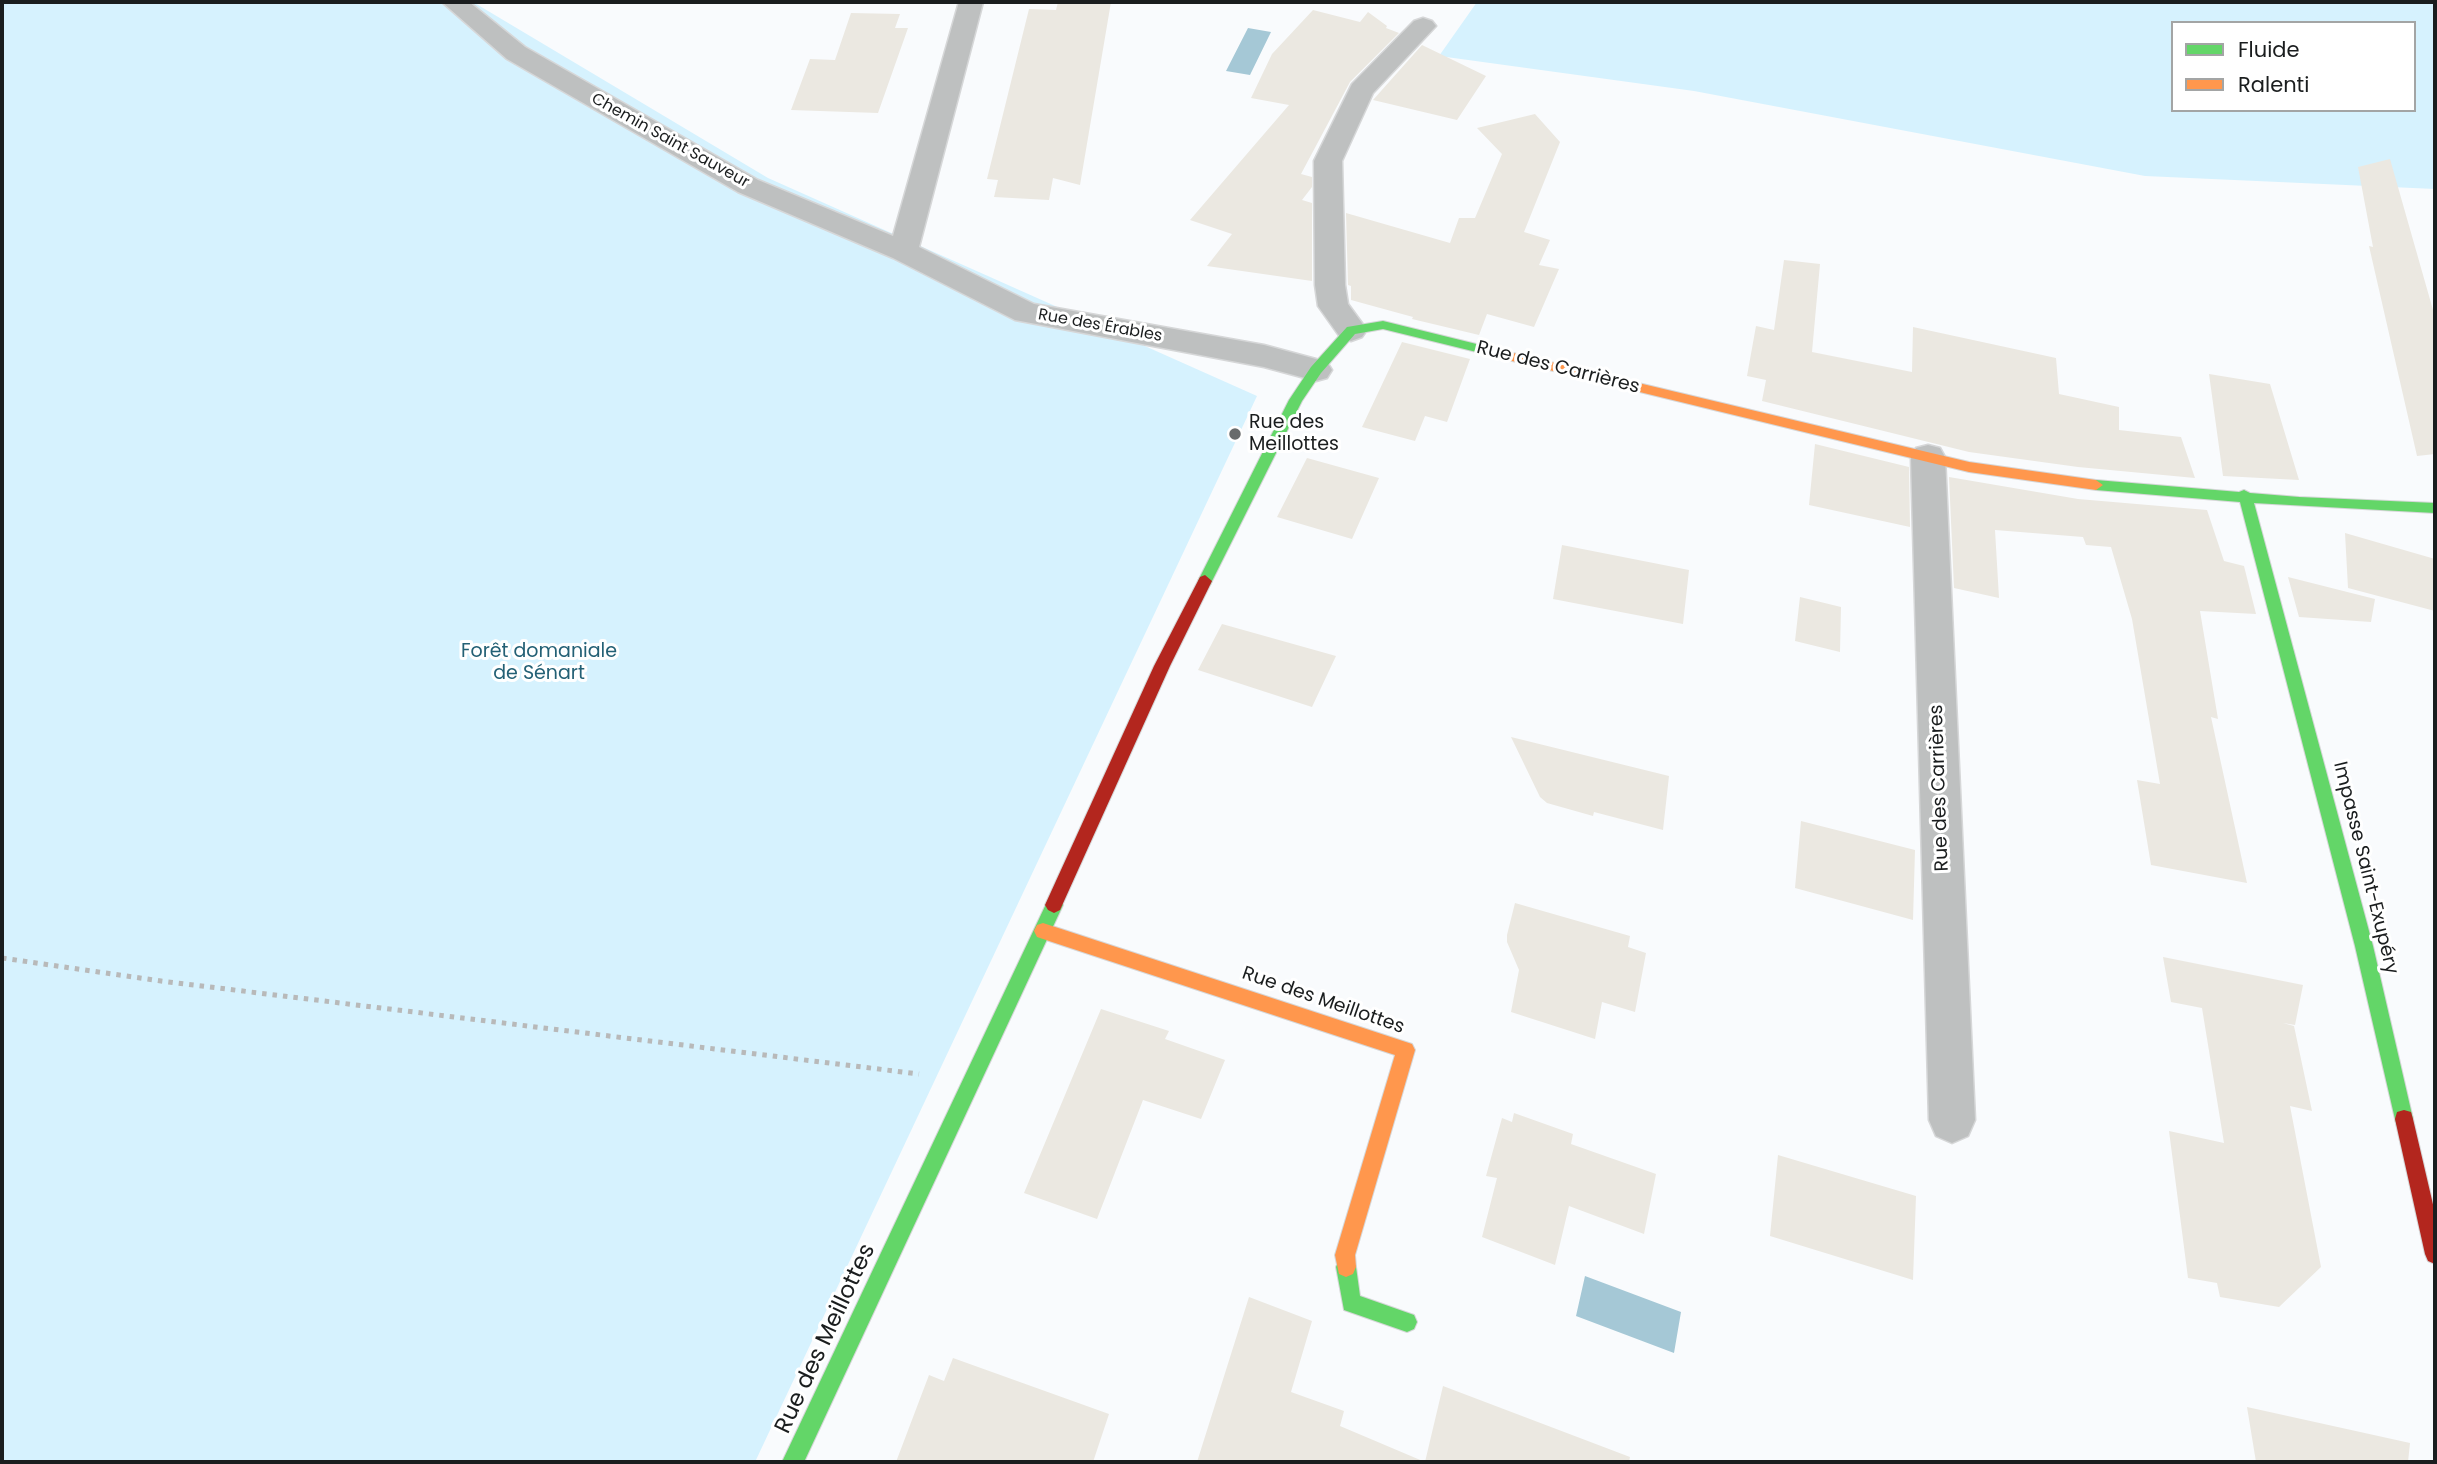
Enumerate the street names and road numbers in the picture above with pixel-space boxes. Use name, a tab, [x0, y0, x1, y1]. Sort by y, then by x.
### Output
street label: Chemin Saint Sauveur	[588, 90, 752, 192]
street label: Rue des Érables	[1037, 306, 1163, 346]
street label: Rue des Carrières	[1474, 337, 1642, 399]
street label: Rue des Carrières	[1926, 704, 1954, 872]
street label: Impasse Saint-Exupéry	[2328, 759, 2402, 977]
street label: Rue des Meillottes	[1239, 963, 1407, 1039]
street label: Rue des Meillottes	[770, 1240, 882, 1438]

